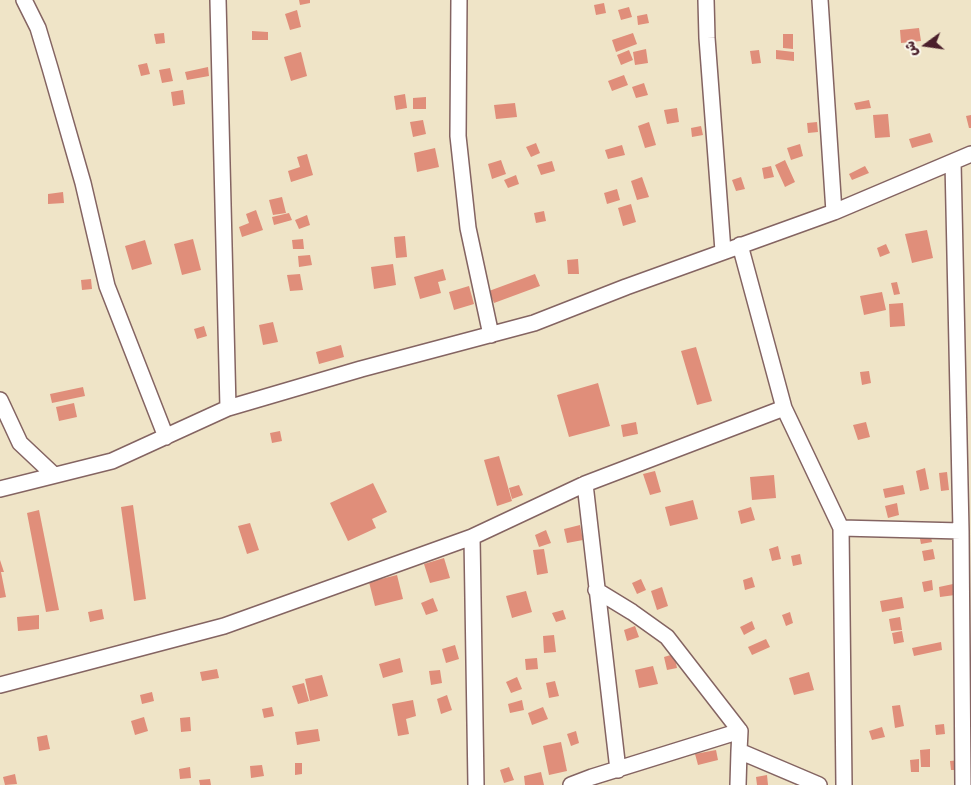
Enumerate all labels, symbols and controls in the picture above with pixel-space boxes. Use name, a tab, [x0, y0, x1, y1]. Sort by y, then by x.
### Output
north arrow	[901, 20, 951, 70]
text: ش	[900, 39, 923, 59]

